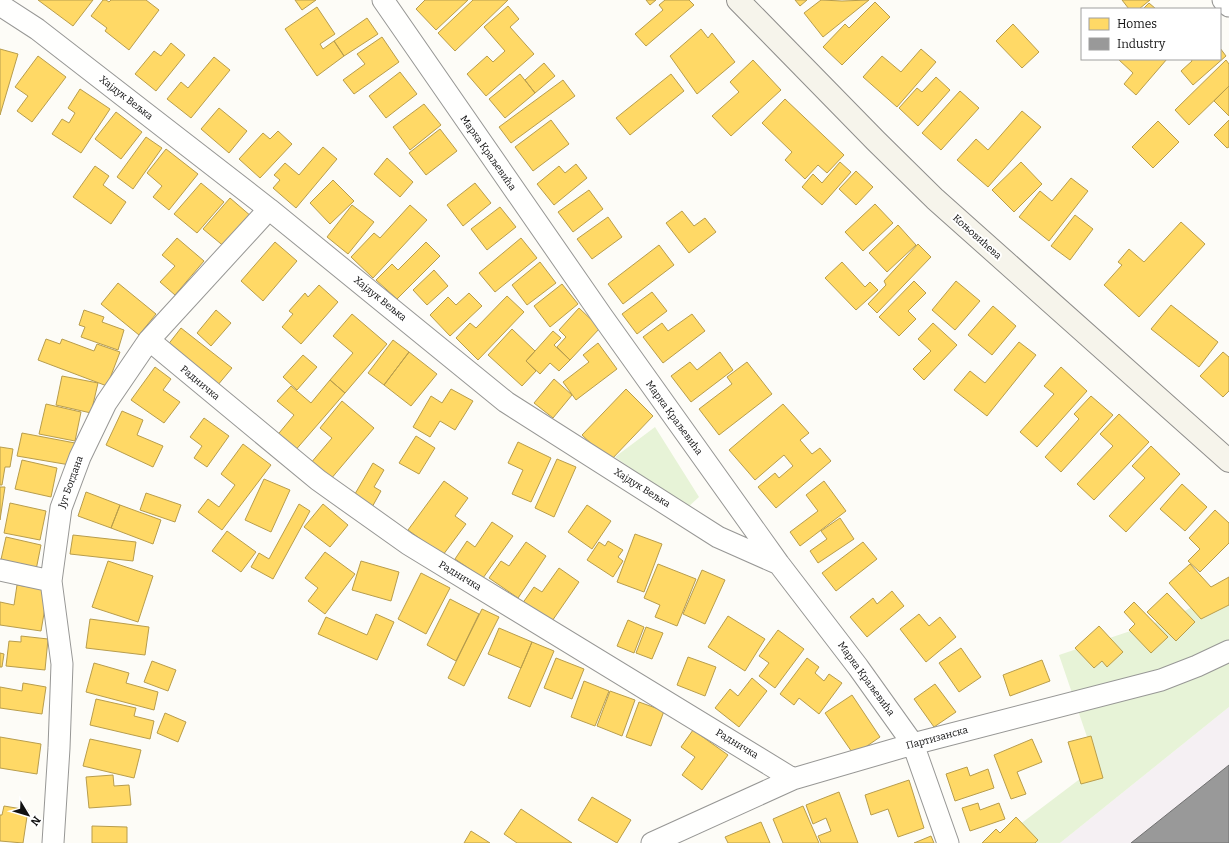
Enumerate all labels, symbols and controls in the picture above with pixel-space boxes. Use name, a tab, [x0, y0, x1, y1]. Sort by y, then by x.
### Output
legend	[1081, 8, 1221, 60]
text: Homes	[1117, 17, 1157, 31]
text: Industry	[1117, 37, 1166, 51]
street label: Хајдук Вељка	[97, 73, 155, 123]
street label: Марка Краљевића	[458, 113, 519, 193]
street label: Коњовићева	[950, 212, 1004, 262]
street label: Хајдук Вељка	[351, 274, 409, 324]
street label: Радничка	[178, 363, 222, 403]
street label: Марка Краљевића	[643, 379, 705, 458]
street label: Југ Богдана	[56, 454, 86, 511]
street label: Хајдук Вељка	[612, 466, 673, 510]
street label: Радничка	[437, 559, 484, 594]
street label: Марка Краљевића	[835, 640, 897, 719]
street label: Партизанска	[905, 724, 970, 752]
street label: Радничка	[714, 727, 761, 762]
north arrow	[8, 795, 48, 835]
text: N	[27, 813, 43, 829]

